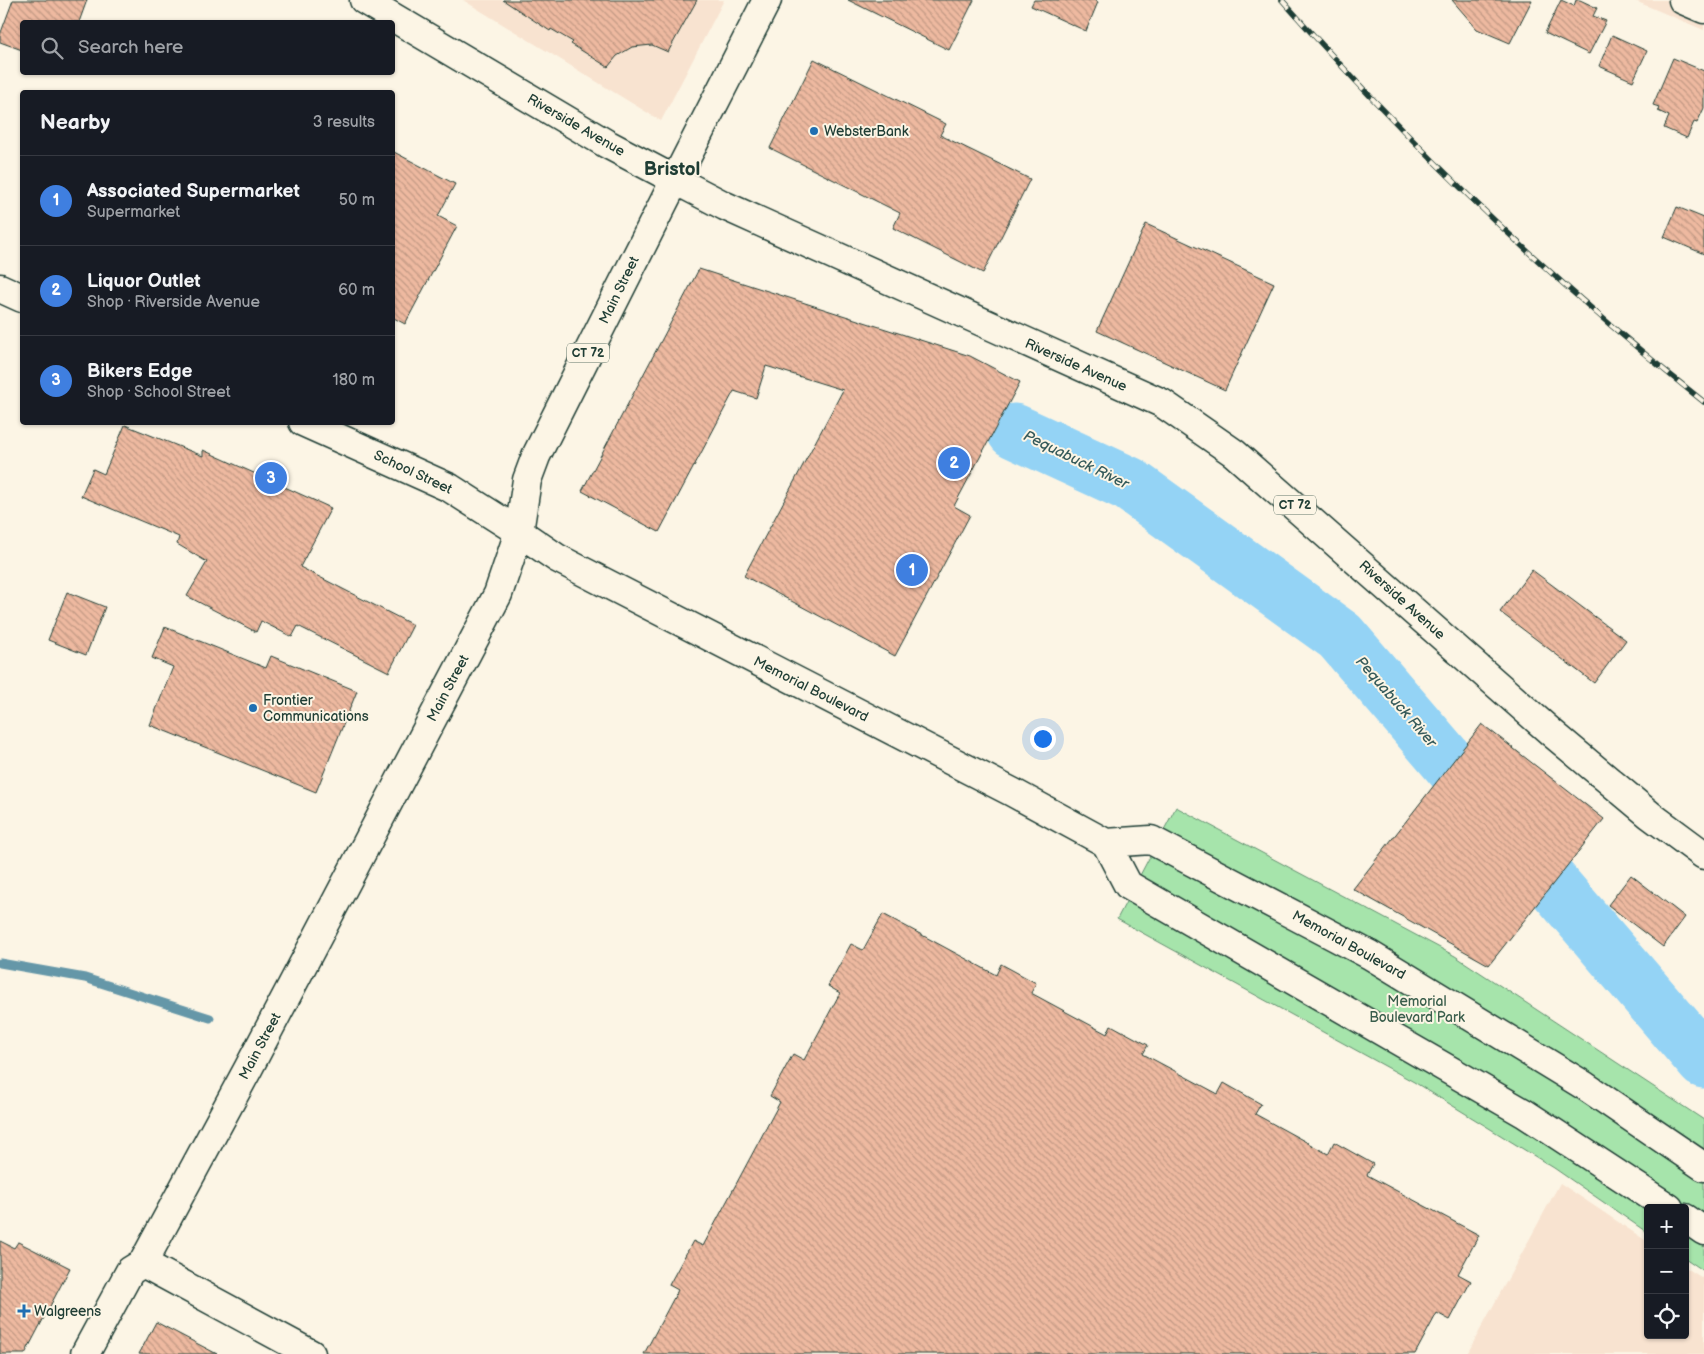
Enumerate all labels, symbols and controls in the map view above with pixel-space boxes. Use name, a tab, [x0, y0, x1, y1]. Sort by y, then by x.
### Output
search box	[20, 20, 395, 75]
icon: search	[38, 34, 66, 62]
text: Search here	[78, 36, 183, 59]
street label: Riverside Avenue	[524, 90, 628, 160]
text: Nearby	[40, 110, 110, 135]
text: 3 results	[313, 113, 375, 132]
place label: WebsterBank	[824, 123, 909, 140]
marker: WebsterBank	[808, 125, 820, 137]
district label: Bristol	[644, 158, 700, 181]
text: Associated Supermarket	[87, 180, 300, 203]
text: 1	[53, 191, 59, 210]
text: 50 m	[339, 191, 375, 210]
text: Supermarket	[87, 203, 180, 222]
street label: Main Street	[595, 253, 643, 327]
text: Liquor Outlet	[87, 270, 201, 293]
text: 2	[51, 281, 61, 300]
text: 60 m	[338, 281, 375, 300]
text: Shop · Riverside Avenue	[87, 293, 260, 312]
street label: Riverside Avenue	[1022, 335, 1130, 395]
road number: CT 72	[567, 343, 609, 362]
text: Bikers Edge	[87, 360, 192, 383]
text: 3	[51, 371, 61, 390]
text: 180 m	[333, 371, 375, 390]
text: Shop · School Street	[87, 383, 231, 402]
water label: Pequabuck River	[1020, 426, 1133, 494]
pin: 2	[938, 444, 970, 482]
street label: School Street	[371, 446, 456, 498]
pin: 3	[255, 459, 287, 497]
road number: CT 72	[1274, 496, 1316, 514]
pin: 1	[896, 551, 928, 589]
street label: Riverside Avenue	[1355, 557, 1449, 643]
street label: Main Street	[423, 651, 473, 724]
street label: Memorial Boulevard	[751, 653, 871, 725]
water label: Pequabuck River	[1351, 653, 1442, 753]
place label: Frontier Communications	[263, 692, 369, 725]
marker: Frontier Communications	[247, 702, 259, 714]
your location	[1030, 726, 1056, 752]
street label: Memorial Boulevard	[1289, 907, 1409, 983]
park label: Memorial Boulevard Park	[1369, 993, 1465, 1026]
street label: Main Street	[235, 1009, 285, 1082]
map controls	[1644, 1204, 1689, 1339]
button: +	[1644, 1204, 1689, 1249]
button: −	[1644, 1249, 1689, 1294]
button: locate	[1644, 1294, 1689, 1339]
place label: Walgreens	[34, 1303, 101, 1320]
marker: Walgreens	[18, 1305, 30, 1317]

